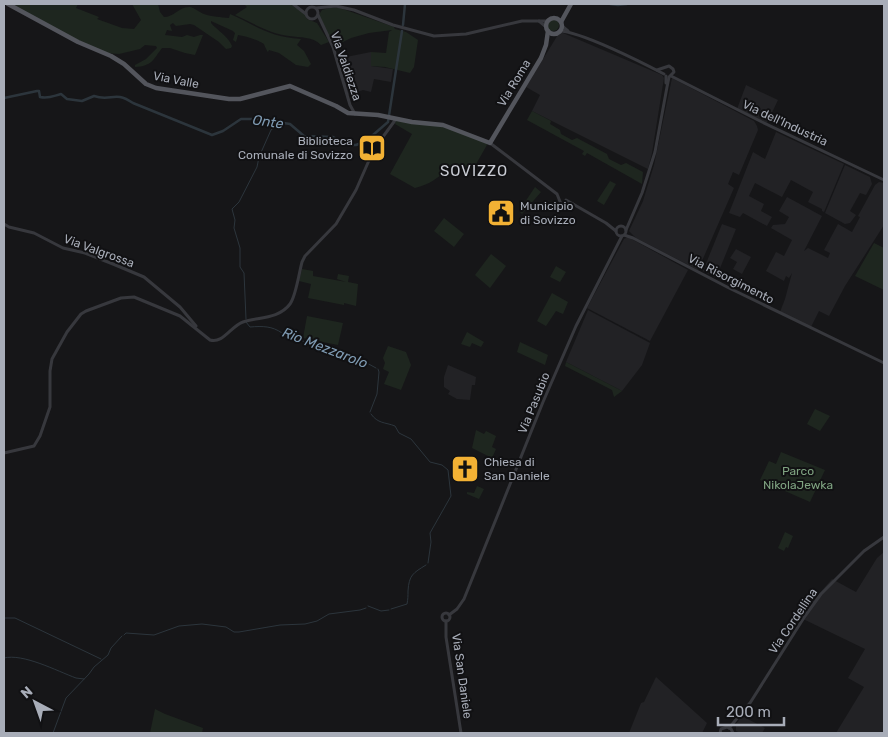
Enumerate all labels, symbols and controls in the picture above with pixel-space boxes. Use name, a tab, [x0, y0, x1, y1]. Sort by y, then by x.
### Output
street label: Via Valdiezza	[328, 30, 364, 102]
street label: Via Roma	[495, 57, 533, 109]
street label: Via Valle	[152, 69, 200, 91]
street label: Via dell'Industria	[740, 97, 830, 149]
water label: Onte	[251, 111, 285, 133]
library icon: Biblioteca Comunale di Sovizzo	[357, 133, 387, 163]
place label: Biblioteca Comunale di Sovizzo	[238, 134, 353, 162]
district label: SOVIZZO	[440, 162, 508, 180]
public building icon: Municipio di Sovizzo	[486, 198, 516, 228]
place label: Municipio di Sovizzo	[520, 199, 576, 227]
street label: Via Valgrossa	[62, 232, 136, 270]
street label: Via Risorgimento	[686, 251, 776, 307]
water label: Rio Mezzarolo	[280, 324, 370, 372]
street label: Via Pasubio	[515, 370, 553, 436]
church icon: Chiesa di San Daniele	[450, 454, 480, 484]
place label: Chiesa di San Daniele	[484, 455, 550, 483]
park label: Parco NikolaJewka	[763, 464, 833, 492]
street label: Via Cordellina	[766, 586, 820, 656]
street label: Via San Daniele	[449, 632, 475, 720]
north arrow	[10, 677, 60, 727]
text: N	[17, 683, 36, 702]
scale bar	[718, 694, 784, 726]
text: 200 m	[726, 703, 771, 721]

